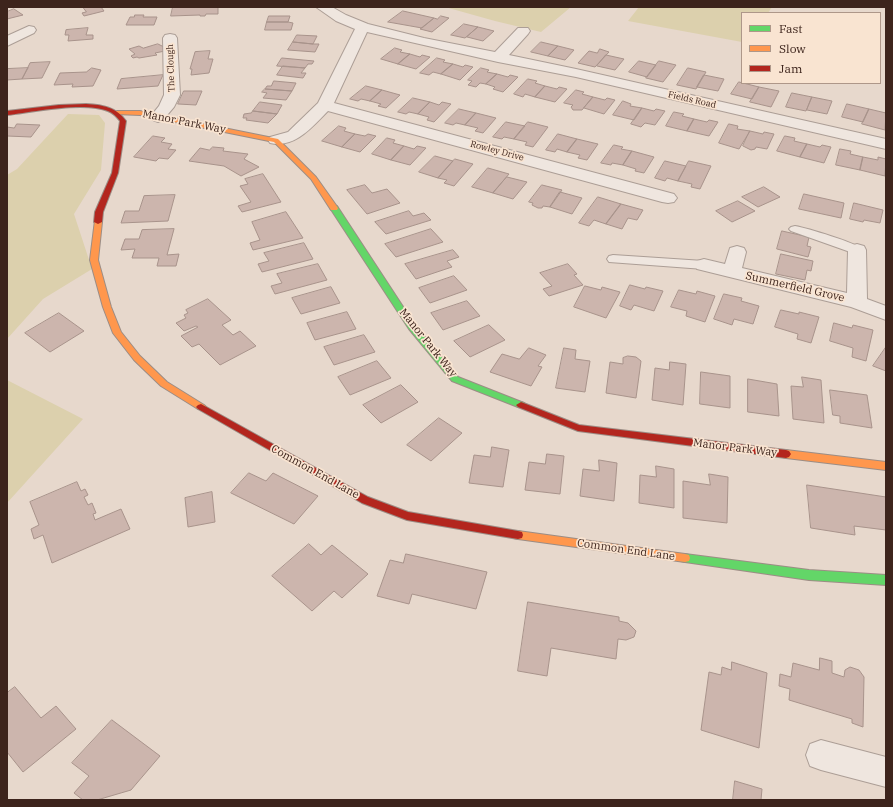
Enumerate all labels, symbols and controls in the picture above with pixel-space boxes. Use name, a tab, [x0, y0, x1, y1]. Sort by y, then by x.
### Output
legend	[741, 12, 881, 84]
text: Fast	[779, 21, 803, 36]
text: Slow	[779, 41, 806, 56]
street label: The Clough	[165, 44, 177, 92]
text: Jam	[779, 61, 802, 76]
street label: Fields Road	[667, 89, 717, 111]
street label: Manor Park Way	[141, 107, 227, 137]
street label: Rowley Drive	[469, 139, 525, 163]
street label: Summerfield Grove	[744, 269, 846, 305]
street label: Manor Park Way	[396, 306, 460, 380]
street label: Manor Park Way	[692, 436, 778, 460]
street label: Common End Lane	[269, 442, 361, 502]
street label: Common End Lane	[576, 537, 676, 563]

